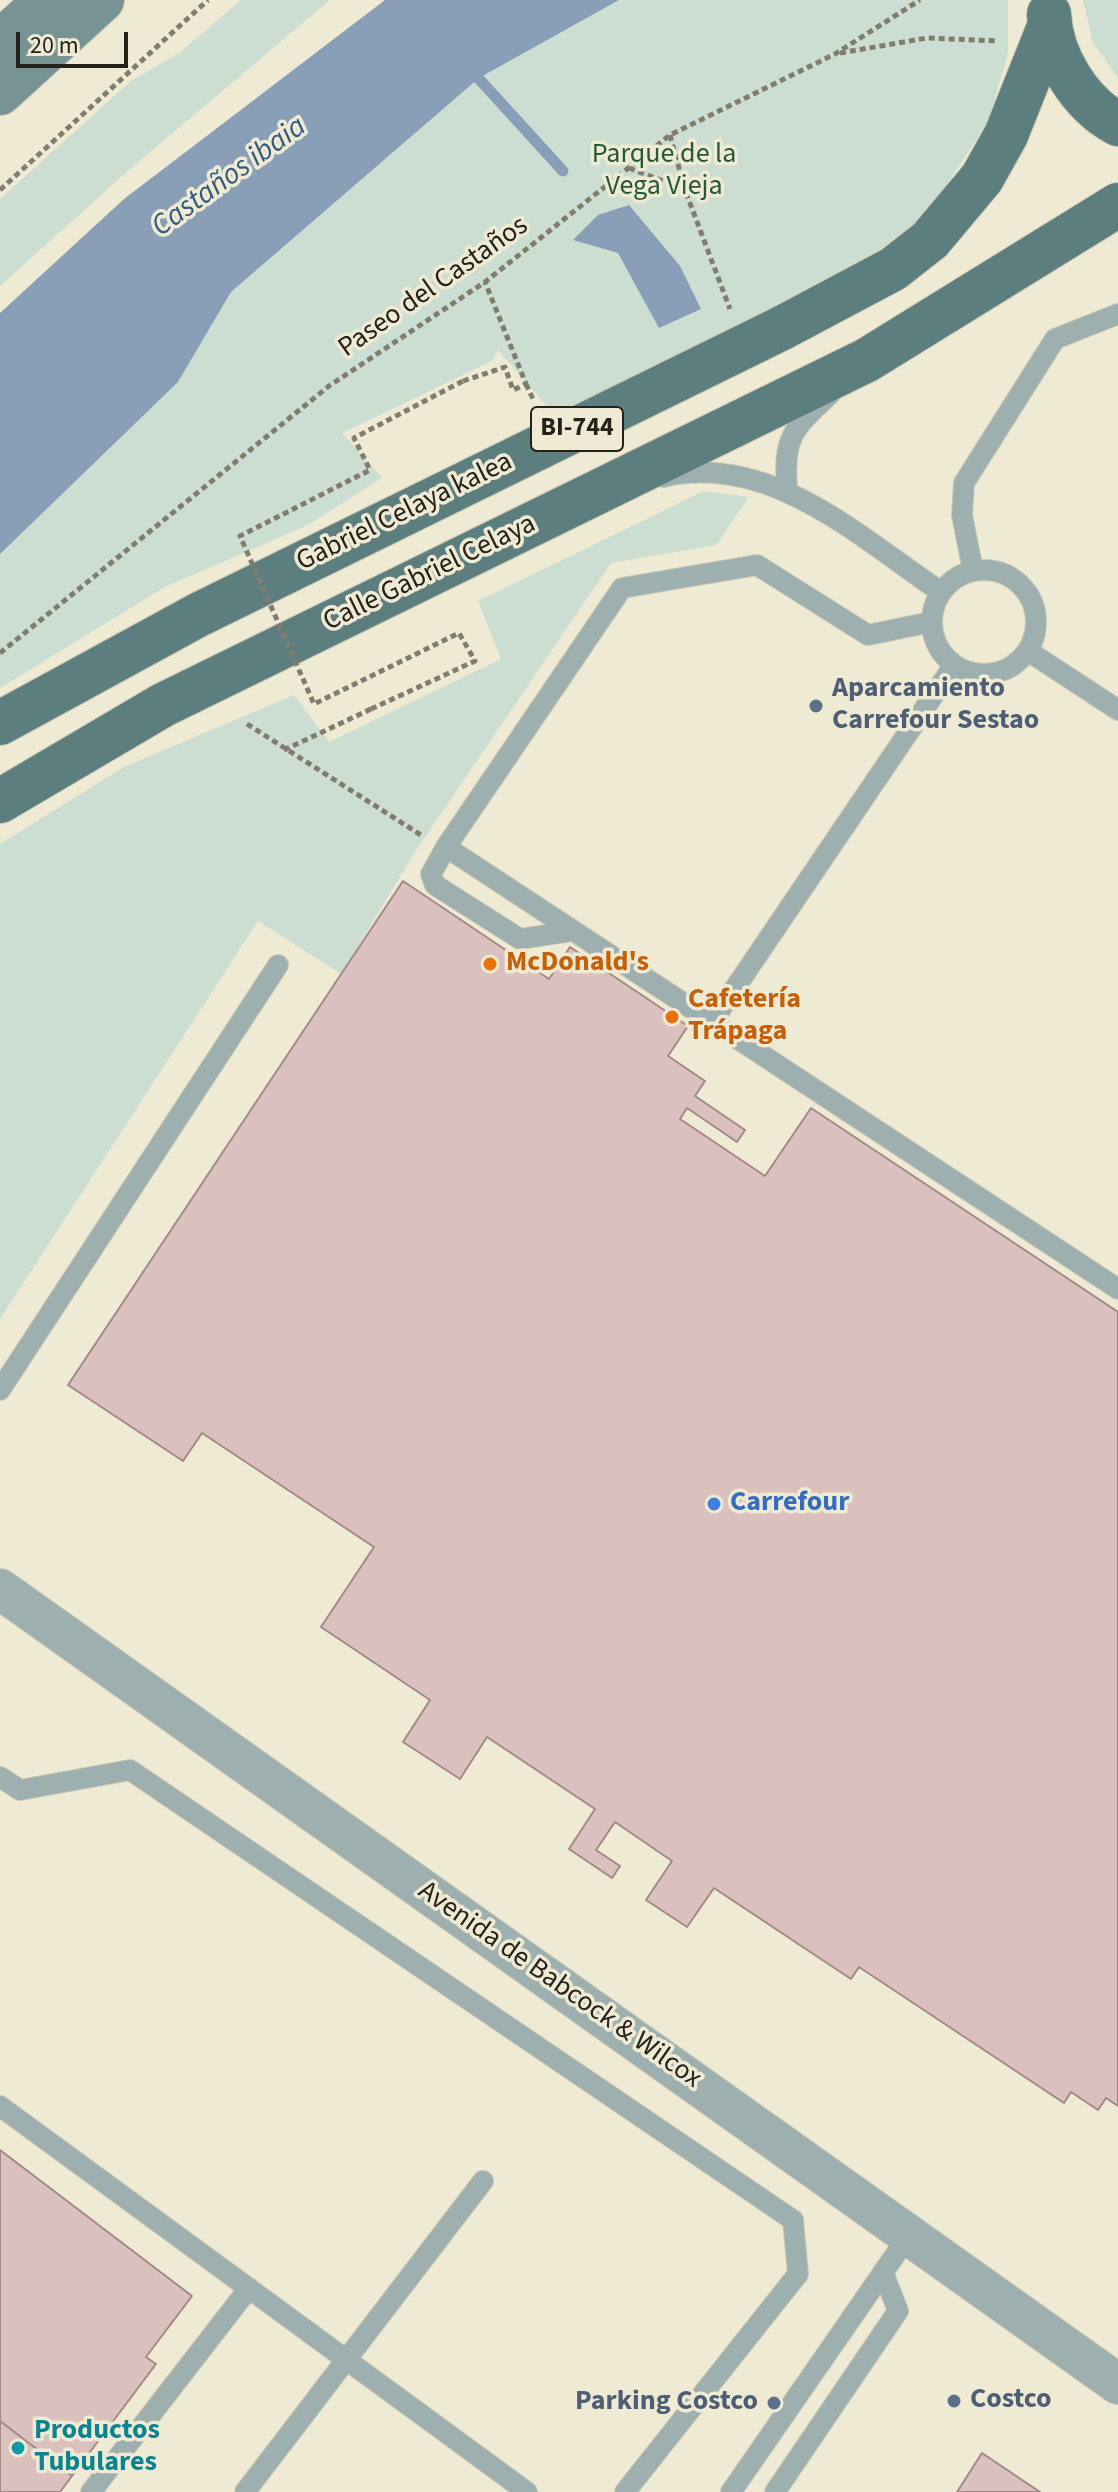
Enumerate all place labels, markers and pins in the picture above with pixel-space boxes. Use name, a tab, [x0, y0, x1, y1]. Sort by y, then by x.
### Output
place label: Aparcamiento Carrefour Sestao	[832, 673, 1039, 739]
marker: Aparcamiento Carrefour Sestao	[807, 697, 825, 715]
place label: McDonald's	[506, 947, 649, 981]
marker: McDonald's	[481, 955, 499, 973]
place label: Cafetería Trápaga	[688, 984, 801, 1050]
marker: Cafetería Trápaga	[663, 1008, 681, 1026]
place label: Carrefour	[730, 1487, 849, 1521]
marker: Carrefour	[705, 1495, 723, 1513]
place label: Costco	[970, 2384, 1052, 2418]
place label: Parking Costco	[575, 2386, 758, 2420]
marker: Costco	[945, 2392, 963, 2410]
marker: Parking Costco	[765, 2394, 783, 2412]
place label: Productos Tubulares	[34, 2415, 160, 2481]
marker: Productos Tubulares	[9, 2439, 27, 2457]

